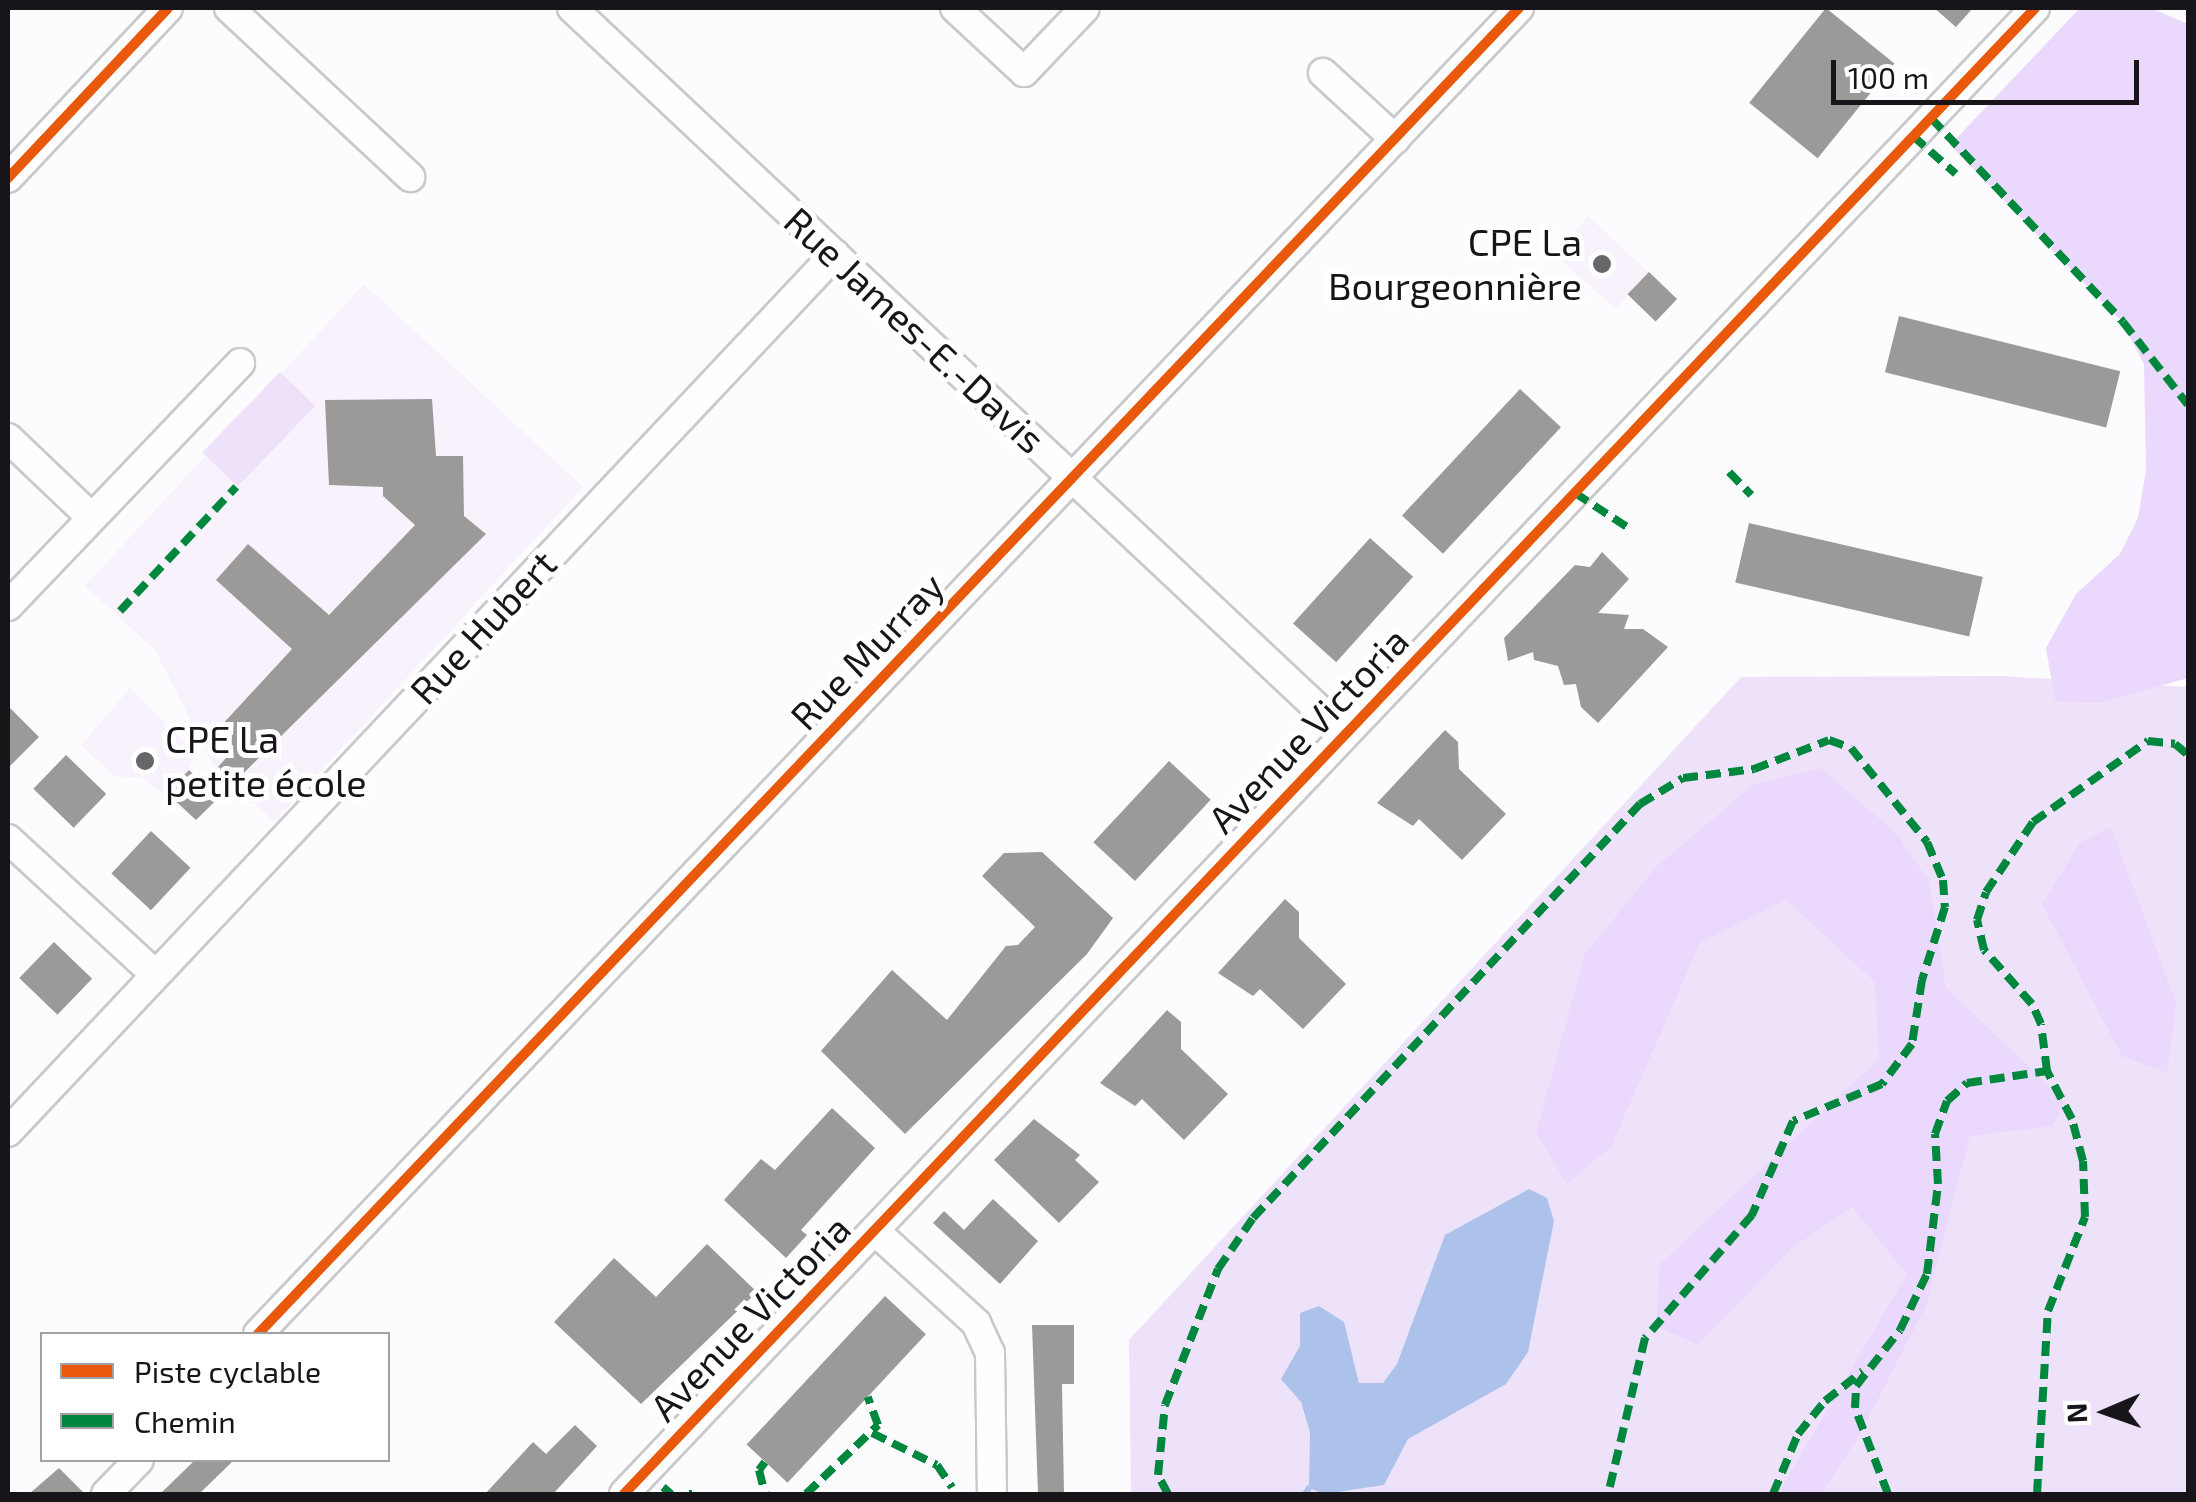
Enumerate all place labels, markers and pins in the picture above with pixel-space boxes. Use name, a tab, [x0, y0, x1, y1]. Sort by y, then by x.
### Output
place label: CPE La Bourgeonnière	[1328, 219, 1582, 308]
marker: CPE La Bourgeonnière	[1591, 253, 1613, 275]
place label: CPE La petite école	[165, 716, 367, 806]
marker: CPE La petite école	[134, 750, 156, 772]

